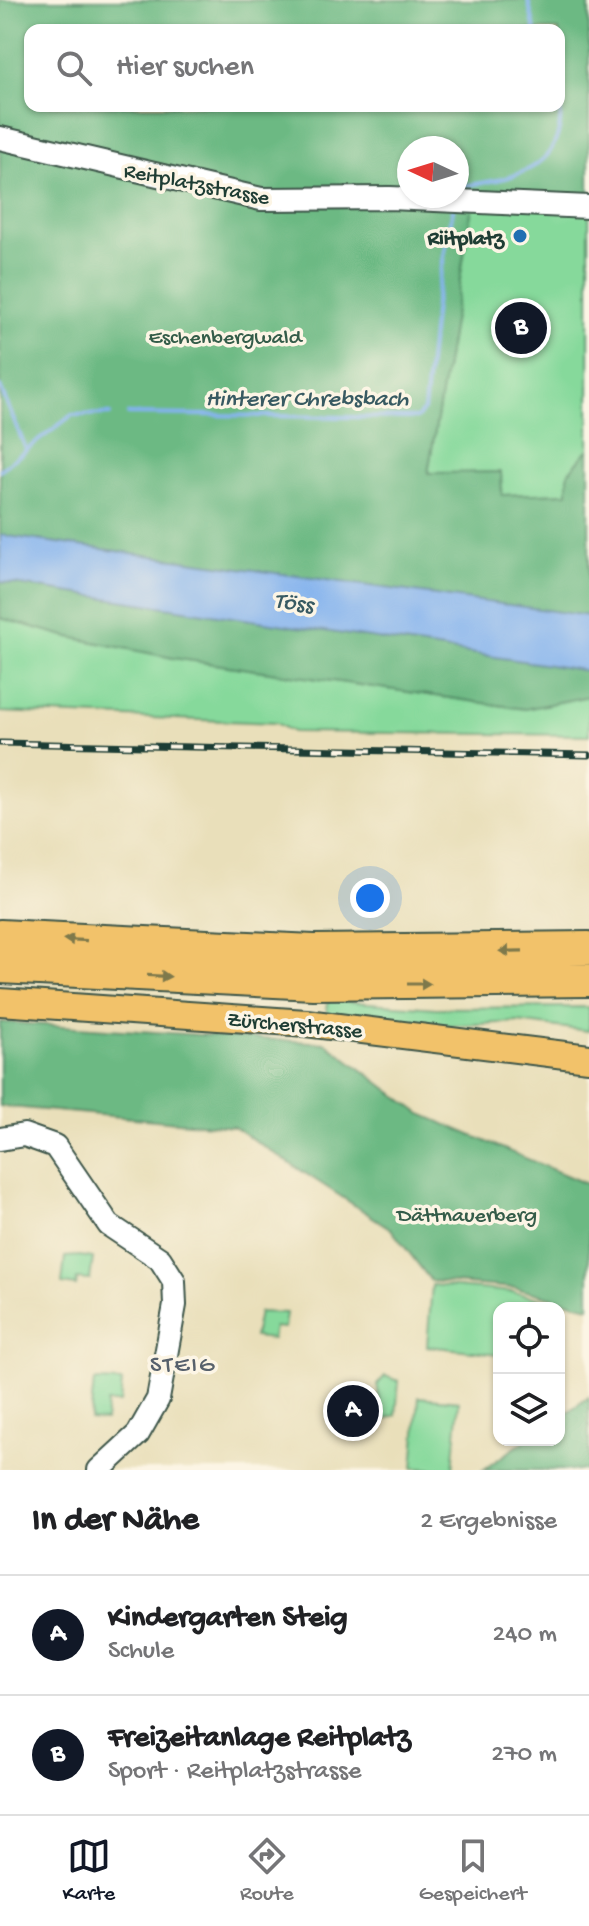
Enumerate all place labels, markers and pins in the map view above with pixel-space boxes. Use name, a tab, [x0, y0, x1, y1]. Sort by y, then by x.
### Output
place label: Riitplatz	[426, 227, 505, 253]
marker: Riitplatz	[511, 227, 529, 245]
pin: B	[495, 298, 547, 358]
pin: A	[327, 1381, 379, 1441]

